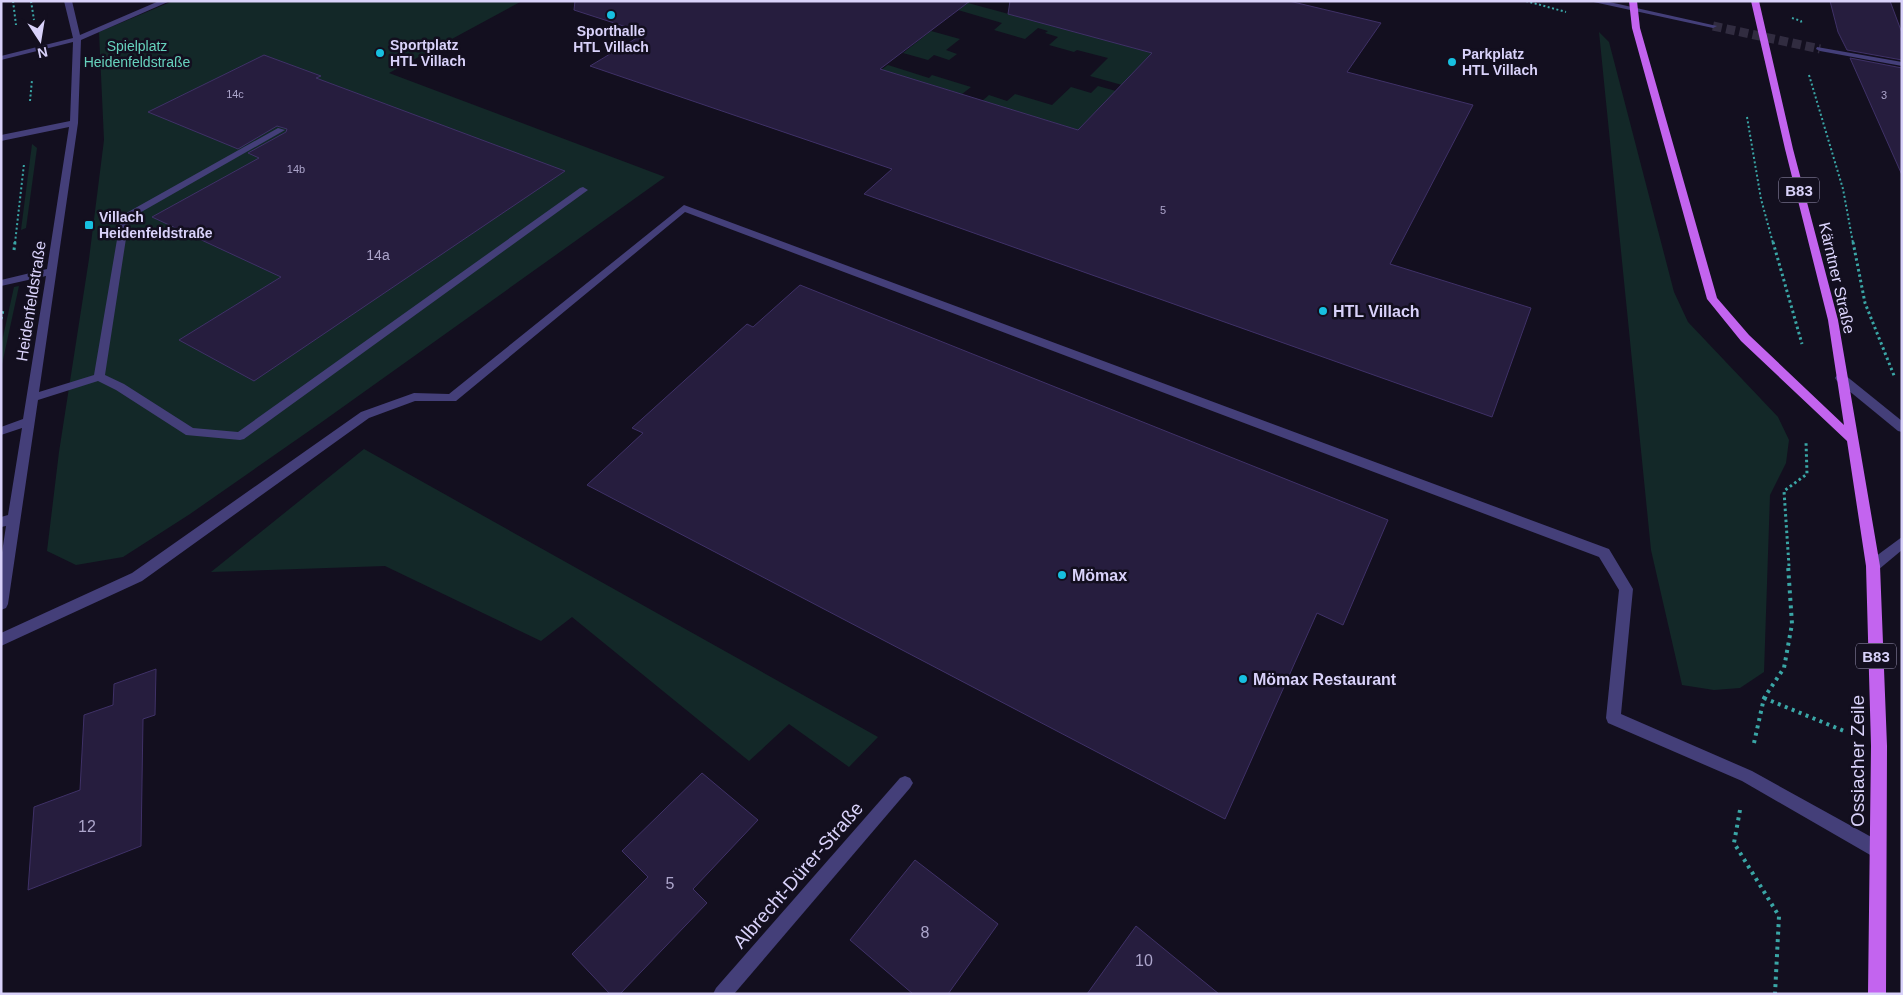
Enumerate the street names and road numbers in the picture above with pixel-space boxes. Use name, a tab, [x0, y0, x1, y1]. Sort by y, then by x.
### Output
road number: B83	[1779, 178, 1819, 202]
street label: Kärntner Straße	[1816, 221, 1858, 335]
street label: Heidenfeldstraße	[13, 239, 49, 363]
road number: B83	[1856, 644, 1896, 668]
street label: Ossiacher Zeile	[1847, 695, 1868, 827]
street label: Albrecht-Dürer-Straße	[729, 798, 867, 952]

